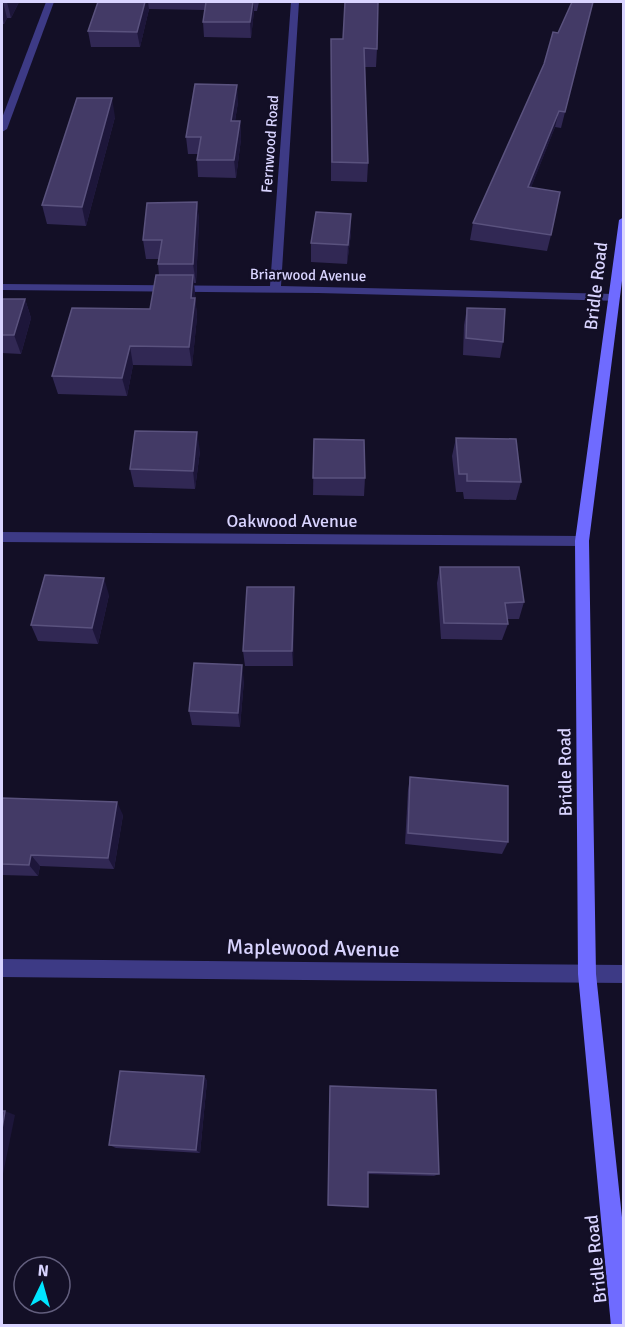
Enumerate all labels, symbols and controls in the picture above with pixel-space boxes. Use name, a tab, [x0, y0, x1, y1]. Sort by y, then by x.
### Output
street label: Fernwood Road	[258, 94, 282, 193]
street label: Bridle Road	[580, 241, 612, 331]
street label: Briarwood Avenue	[250, 265, 366, 285]
street label: Oakwood Avenue	[226, 510, 358, 532]
street label: Bridle Road	[553, 728, 577, 816]
street label: Maplewood Avenue	[226, 933, 400, 963]
street label: Bridle Road	[580, 1214, 612, 1304]
north arrow	[12, 1255, 72, 1315]
text: N	[37, 1261, 50, 1282]

